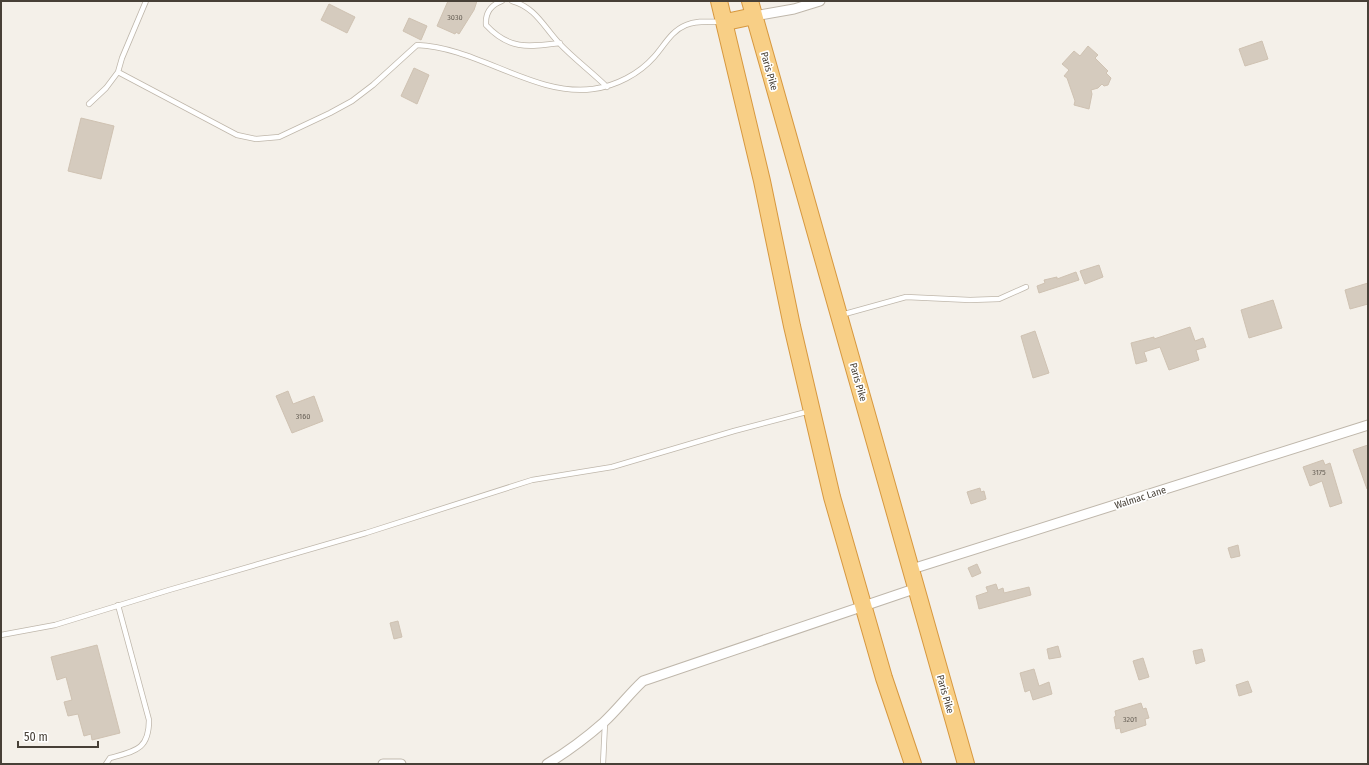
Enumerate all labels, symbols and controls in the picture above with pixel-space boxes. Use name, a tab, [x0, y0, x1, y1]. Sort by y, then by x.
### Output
house number: 3030	[447, 13, 463, 22]
street label: Paris Pike	[758, 51, 780, 92]
street label: Paris Pike	[847, 362, 869, 403]
house number: 3160	[296, 412, 310, 421]
house number: 3175	[1312, 468, 1326, 477]
street label: Walmac Lane	[1113, 484, 1168, 512]
street label: Paris Pike	[934, 674, 956, 715]
house number: 3201	[1123, 715, 1137, 724]
scale bar	[18, 723, 98, 749]
text: 50 m	[24, 730, 48, 744]

